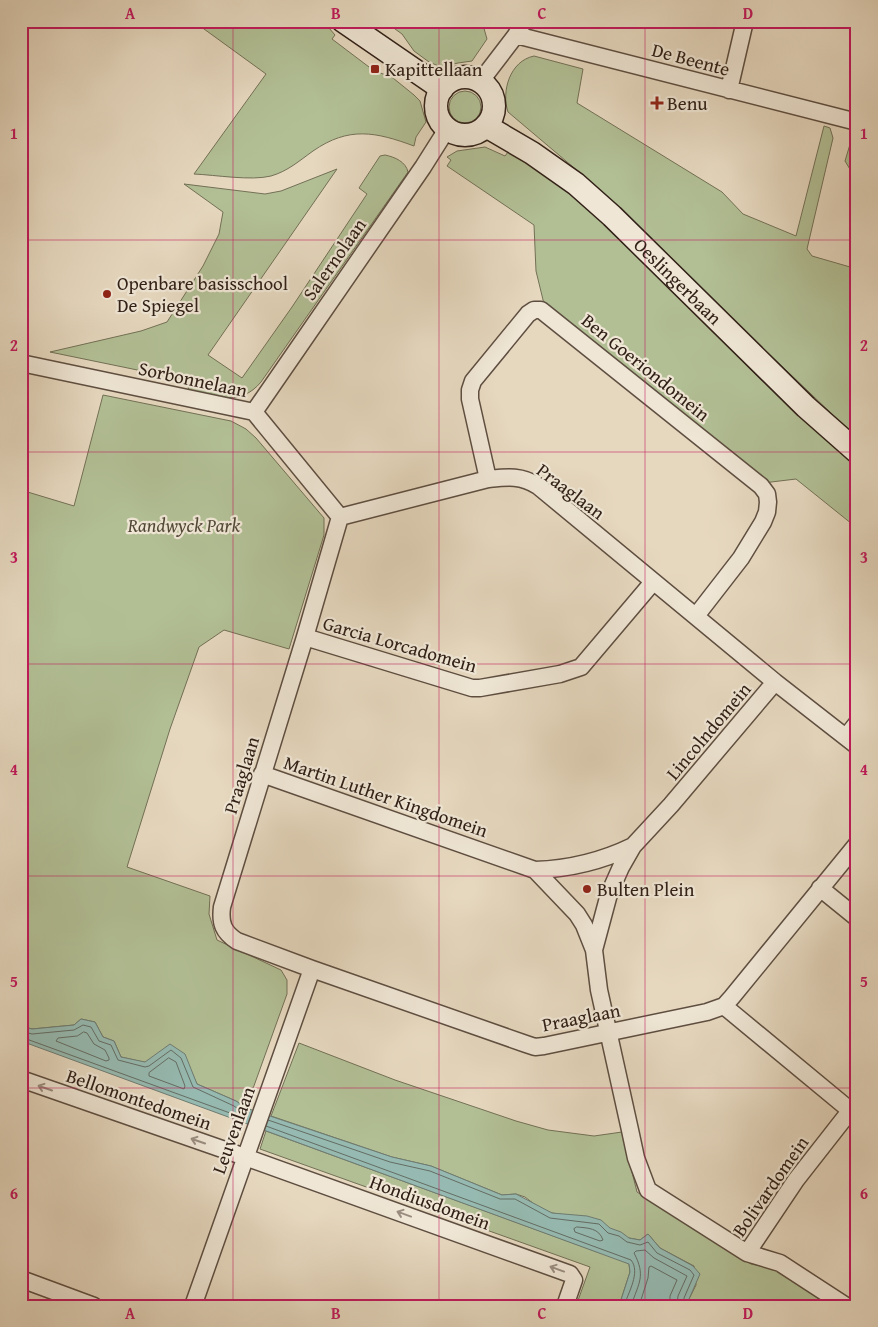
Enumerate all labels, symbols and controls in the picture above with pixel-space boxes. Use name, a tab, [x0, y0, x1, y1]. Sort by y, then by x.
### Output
text: A	[125, 1, 136, 25]
text: B	[331, 1, 341, 25]
text: C	[537, 1, 547, 25]
text: D	[743, 1, 753, 25]
street label: De Beente	[649, 35, 733, 83]
place label: Kapittellaan	[385, 55, 483, 83]
marker: Kapittellaan	[369, 63, 381, 75]
place label: Benu	[667, 89, 708, 117]
marker: Benu	[651, 97, 663, 109]
text: 1	[10, 121, 18, 145]
text: 1	[860, 121, 868, 145]
street label: Salernolaan	[295, 212, 373, 306]
street label: Oeslingerbaan	[628, 231, 729, 331]
place label: Openbare basisschool De Spiegel	[117, 269, 288, 319]
marker: Openbare basisschool De Spiegel	[101, 288, 113, 300]
street label: Ben Goeriondomein	[576, 306, 717, 428]
text: 2	[10, 333, 18, 357]
text: 2	[860, 333, 868, 357]
street label: Sorbonnelaan	[136, 354, 250, 404]
street label: Praaglaan	[531, 456, 611, 526]
park label: Randwyck Park	[127, 511, 240, 539]
text: 3	[10, 545, 18, 569]
text: 3	[860, 545, 868, 569]
street label: Garcia Lorcadomein	[320, 609, 481, 679]
street label: Lincolndomein	[659, 676, 757, 786]
street label: Praaglaan	[216, 733, 266, 817]
street label: Martin Luther Kingdomein	[280, 748, 492, 844]
text: 4	[10, 757, 18, 781]
text: 4	[860, 757, 868, 781]
place label: Bulten Plein	[597, 875, 695, 903]
marker: Bulten Plein	[581, 883, 593, 895]
text: 5	[10, 969, 18, 993]
text: 5	[860, 969, 868, 993]
street label: Praaglaan	[539, 996, 623, 1038]
street label: Bellomontedomein	[63, 1061, 216, 1137]
one-way arrow	[37, 1082, 53, 1092]
street label: Leuvenlaan	[204, 1082, 262, 1178]
street label: Bolivardomein	[725, 1130, 815, 1242]
one-way arrow	[191, 1135, 207, 1145]
street label: Hondiusdomein	[366, 1167, 495, 1237]
text: 6	[10, 1181, 18, 1205]
text: 6	[860, 1181, 868, 1205]
one-way arrow	[396, 1208, 412, 1218]
one-way arrow	[549, 1264, 565, 1273]
text: A	[125, 1301, 136, 1325]
text: B	[331, 1301, 341, 1325]
text: C	[537, 1301, 547, 1325]
text: D	[743, 1301, 753, 1325]

